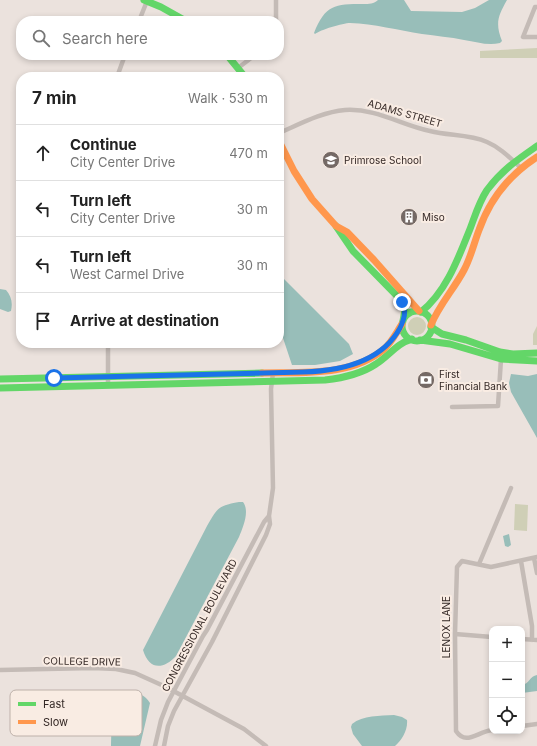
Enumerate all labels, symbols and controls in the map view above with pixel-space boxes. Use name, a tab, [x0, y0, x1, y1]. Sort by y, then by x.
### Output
search box	[16, 16, 284, 60]
icon: search	[30, 27, 52, 49]
text: Search here	[62, 29, 148, 48]
text: 7 min	[32, 88, 77, 108]
text: Walk · 530 m	[188, 90, 268, 106]
street label: ADAMS STREET	[366, 97, 444, 129]
text: Continue	[70, 135, 137, 154]
icon: ahead	[32, 142, 54, 164]
text: 470 m	[229, 145, 268, 161]
school or university icon: Primrose School	[321, 150, 341, 170]
text: City Center Drive	[70, 154, 175, 170]
place label: Primrose School	[344, 154, 421, 166]
text: Turn left	[70, 191, 131, 210]
icon: left	[32, 198, 54, 220]
text: 30 m	[237, 201, 268, 217]
building icon: Miso	[399, 207, 419, 227]
text: City Center Drive	[70, 210, 175, 226]
place label: Miso	[422, 211, 445, 223]
text: Turn left	[70, 247, 131, 266]
icon: left	[32, 254, 54, 276]
text: 30 m	[237, 257, 268, 273]
text: West Carmel Drive	[70, 266, 184, 282]
route end	[393, 293, 411, 311]
icon: arrive	[32, 310, 54, 332]
text: Arrive at destination	[70, 311, 219, 330]
place label: First Financial Bank	[439, 368, 508, 392]
route start	[45, 369, 63, 387]
bank icon: First Financial Bank	[416, 370, 436, 390]
street label: CONGRESSIONAL BOULEVARD	[159, 557, 239, 693]
street label: LENOX LANE	[440, 596, 452, 658]
map controls	[489, 626, 525, 734]
button: +	[489, 626, 525, 662]
street label: COLLEGE DRIVE	[43, 654, 121, 668]
button: −	[489, 662, 525, 698]
legend	[10, 690, 142, 736]
text: Fast	[43, 697, 65, 711]
button: locate	[489, 698, 525, 734]
text: Slow	[43, 715, 68, 729]

